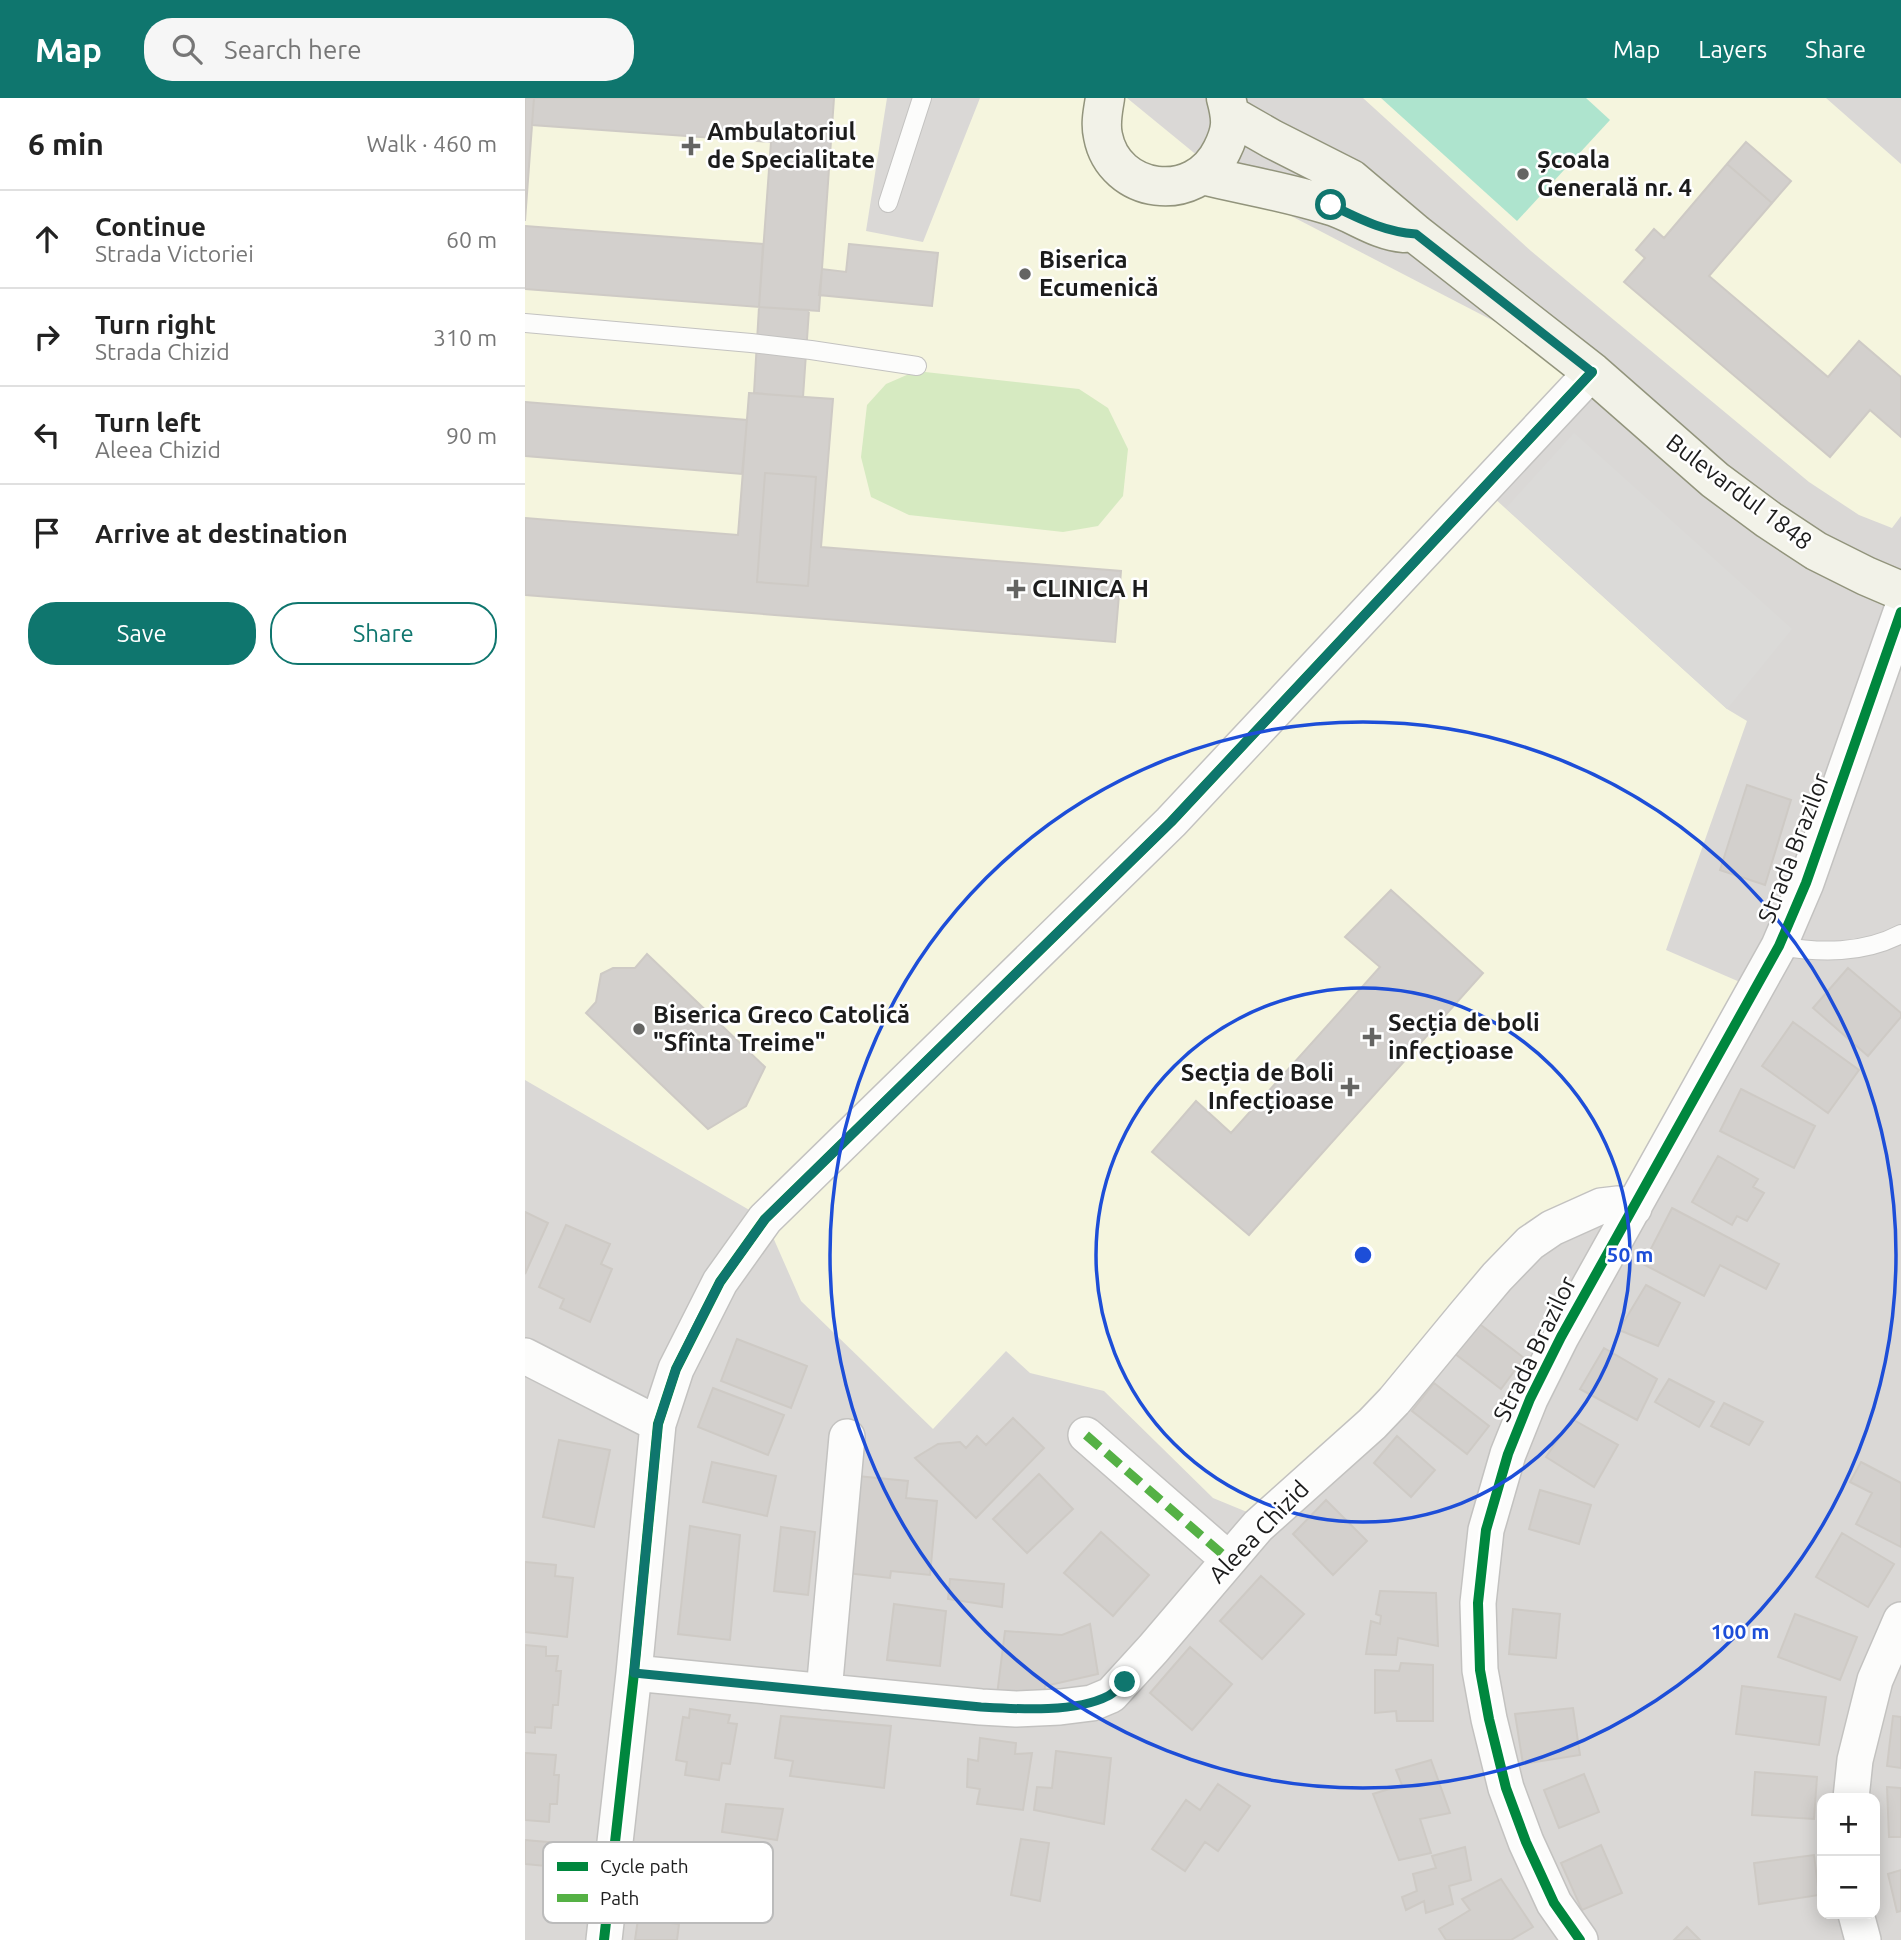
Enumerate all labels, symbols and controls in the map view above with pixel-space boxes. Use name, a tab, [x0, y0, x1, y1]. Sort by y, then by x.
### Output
search box	[144, 18, 634, 81]
icon: search	[168, 30, 206, 68]
text: Map	[35, 31, 102, 68]
text: Search here	[224, 35, 362, 64]
text: Map	[1613, 36, 1660, 63]
text: Layers	[1698, 36, 1767, 63]
text: Share	[1805, 36, 1866, 63]
place label: Ambulatoriul de Specialitate	[707, 118, 875, 173]
text: 6 min	[28, 127, 104, 161]
text: Walk · 460 m	[366, 131, 497, 156]
marker: Ambulatoriul de Specialitate	[681, 136, 701, 156]
place label: Școala Generală nr. 4	[1537, 146, 1692, 201]
marker: Școala Generală nr. 4	[1515, 166, 1531, 182]
route start	[1315, 189, 1346, 220]
text: Continue	[95, 212, 206, 241]
icon: ahead	[28, 220, 66, 258]
text: 60 m	[446, 227, 497, 252]
text: Strada Victoriei	[95, 241, 254, 266]
place label: Biserica Ecumenică	[1039, 246, 1158, 301]
marker: Biserica Ecumenică	[1017, 266, 1033, 282]
text: Turn right	[95, 310, 216, 339]
icon: right	[28, 318, 66, 356]
text: 310 m	[433, 325, 497, 350]
text: Strada Chizid	[95, 339, 230, 364]
text: Turn left	[95, 408, 201, 437]
icon: left	[28, 416, 66, 454]
text: 90 m	[446, 423, 497, 448]
street label: Bulevardul 1848	[1661, 428, 1817, 555]
text: Aleea Chizid	[95, 437, 221, 462]
icon: arrive	[28, 514, 66, 552]
text: Arrive at destination	[95, 519, 348, 548]
place label: CLINICA H	[1032, 575, 1149, 602]
marker: CLINICA H	[1006, 579, 1026, 599]
button: Save	[28, 602, 256, 665]
button: Share	[270, 602, 497, 665]
street label: Strada Brazilor	[1753, 769, 1834, 927]
place label: Biserica Greco Catolică "Sfînta Treime"	[653, 1001, 910, 1056]
place label: Secția de boli infecțioase	[1388, 1009, 1540, 1064]
marker: Biserica Greco Catolică "Sfînta Treime"	[631, 1021, 647, 1037]
marker: Secția de boli infecțioase	[1362, 1027, 1382, 1047]
place label: Secția de Boli Infecțioase	[1181, 1059, 1334, 1114]
marker: Secția de Boli Infecțioase	[1340, 1077, 1360, 1097]
text: 50 m	[1607, 1242, 1653, 1266]
centre of rings	[1351, 1243, 1375, 1267]
street label: Strada Brazilor	[1488, 1272, 1581, 1426]
street label: Aleea Chizid	[1203, 1475, 1314, 1588]
text: 100 m	[1711, 1619, 1769, 1643]
route end	[1109, 1666, 1140, 1697]
map controls	[1817, 1793, 1880, 1919]
button: +	[1817, 1793, 1880, 1856]
legend	[543, 1842, 773, 1923]
text: Cycle path	[600, 1855, 689, 1877]
button: −	[1817, 1856, 1880, 1919]
text: Path	[600, 1887, 639, 1909]

